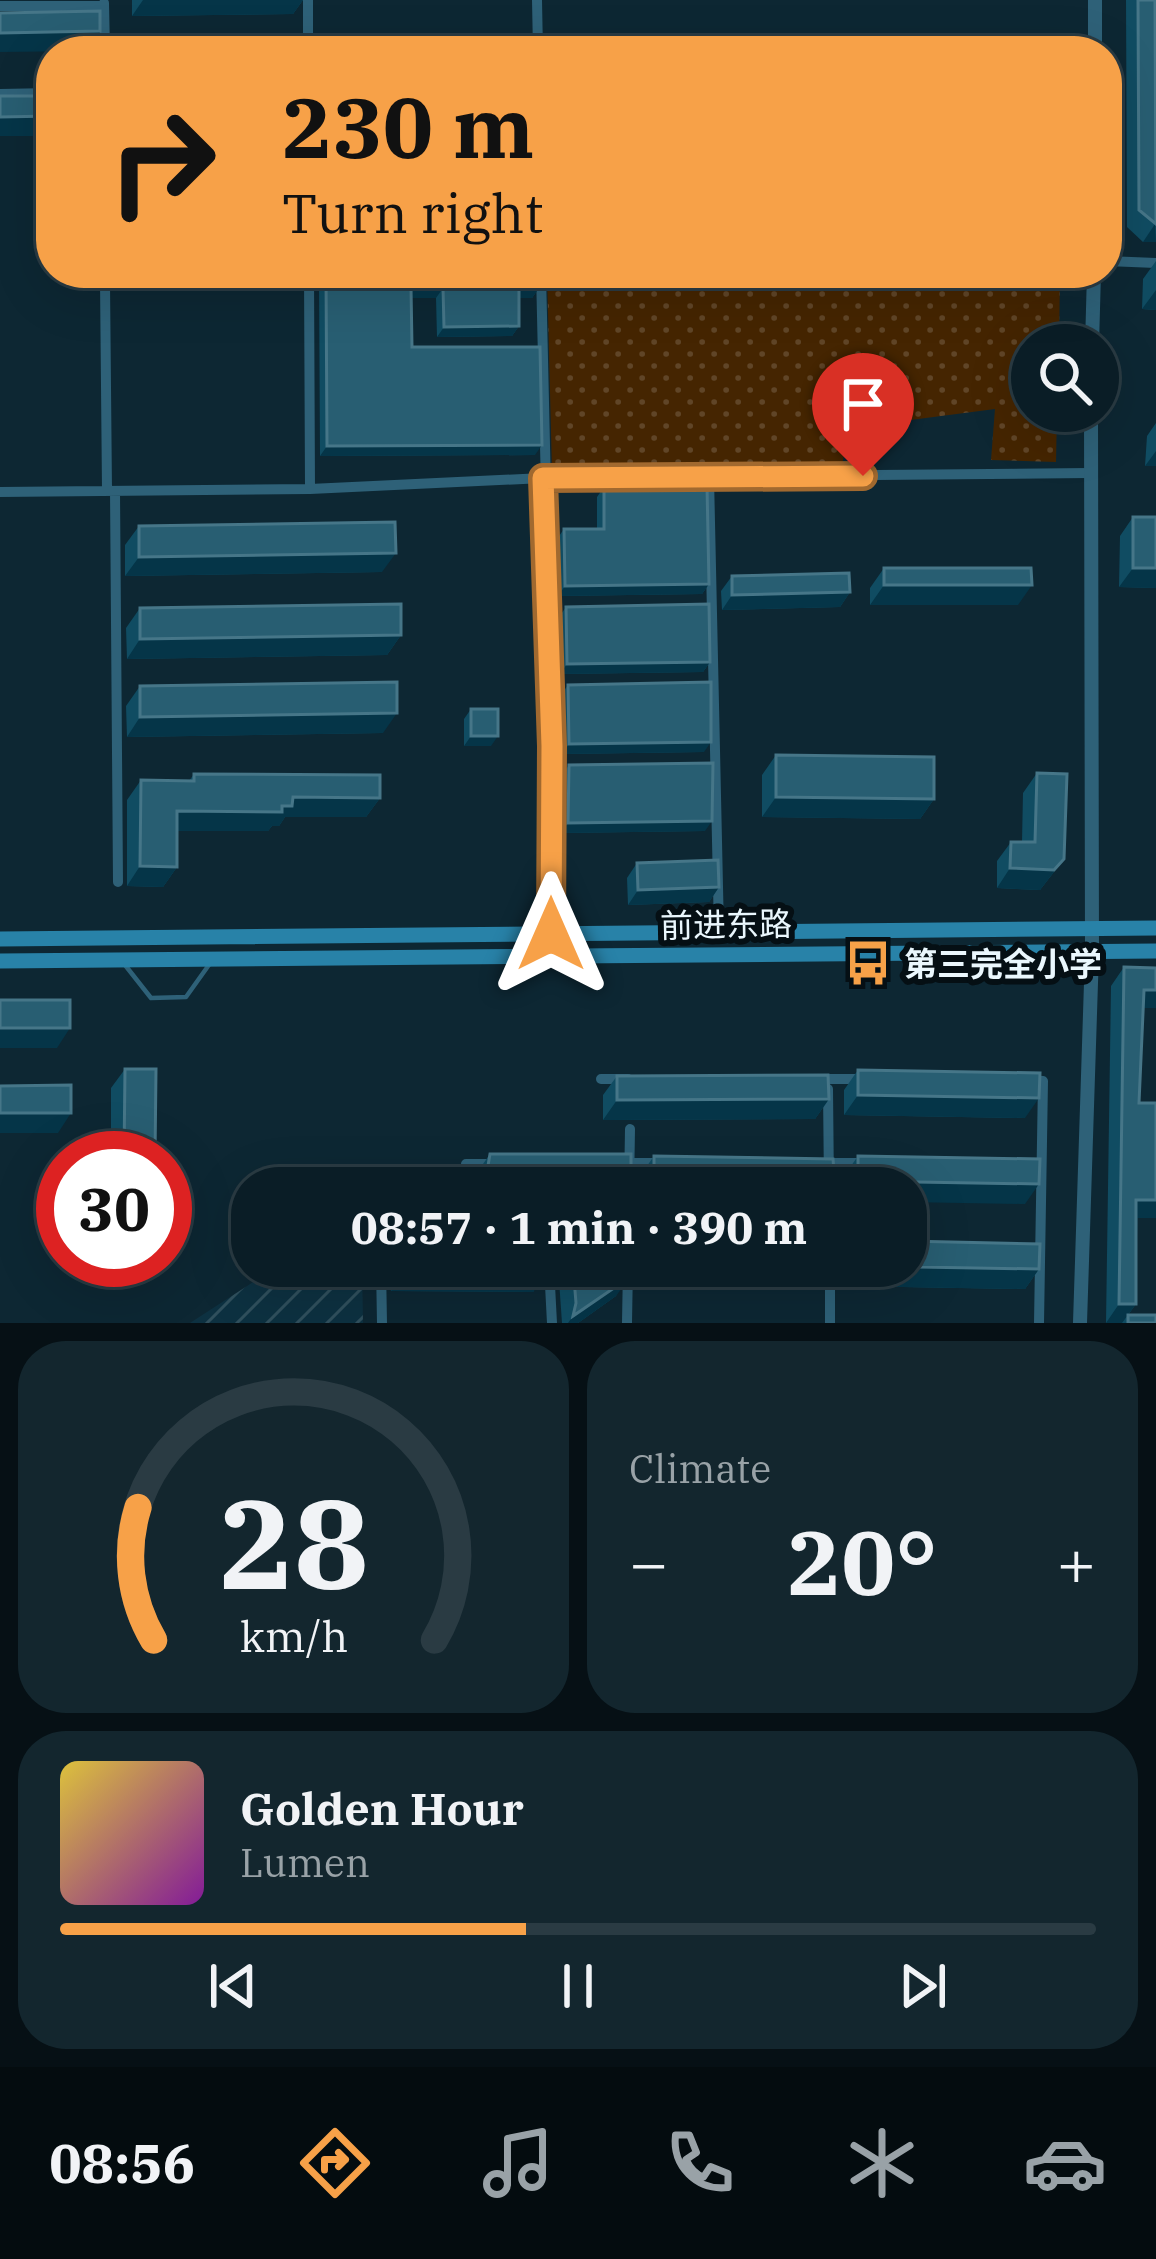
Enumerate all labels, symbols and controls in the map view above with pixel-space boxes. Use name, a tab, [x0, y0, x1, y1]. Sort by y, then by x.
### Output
text: 230 m	[282, 72, 534, 181]
icon: right	[84, 84, 240, 240]
text: Turn right	[282, 178, 544, 248]
map controls	[1011, 324, 1119, 432]
button: search	[1011, 324, 1119, 432]
pin	[812, 353, 914, 476]
icon: arrive	[830, 371, 896, 437]
position arrow	[488, 871, 614, 997]
street label: 前进东路	[660, 901, 792, 947]
bus stop icon: 第三完全小学	[843, 938, 893, 988]
place label: 第三完全小学	[904, 942, 1102, 985]
speed limit sign: 30	[36, 1131, 192, 1287]
text: 08:57 · 1 min · 390 m	[351, 1198, 807, 1256]
text: Climate	[629, 1443, 771, 1494]
text: 28	[219, 1461, 368, 1623]
text: 20°	[787, 1503, 938, 1620]
text: −	[629, 1519, 669, 1605]
text: +	[1056, 1519, 1096, 1605]
text: km/h	[239, 1608, 348, 1664]
text: Golden Hour	[240, 1779, 524, 1837]
text: Lumen	[240, 1837, 370, 1888]
icon: previous	[200, 1953, 266, 2019]
icon: pause	[545, 1953, 611, 2019]
icon: next	[890, 1953, 956, 2019]
icon: directions	[293, 2121, 377, 2205]
icon: music	[476, 2121, 560, 2205]
icon: phone	[658, 2121, 742, 2205]
icon: climate	[840, 2121, 924, 2205]
icon: car	[1023, 2121, 1107, 2205]
text: 08:56	[49, 2128, 195, 2198]

